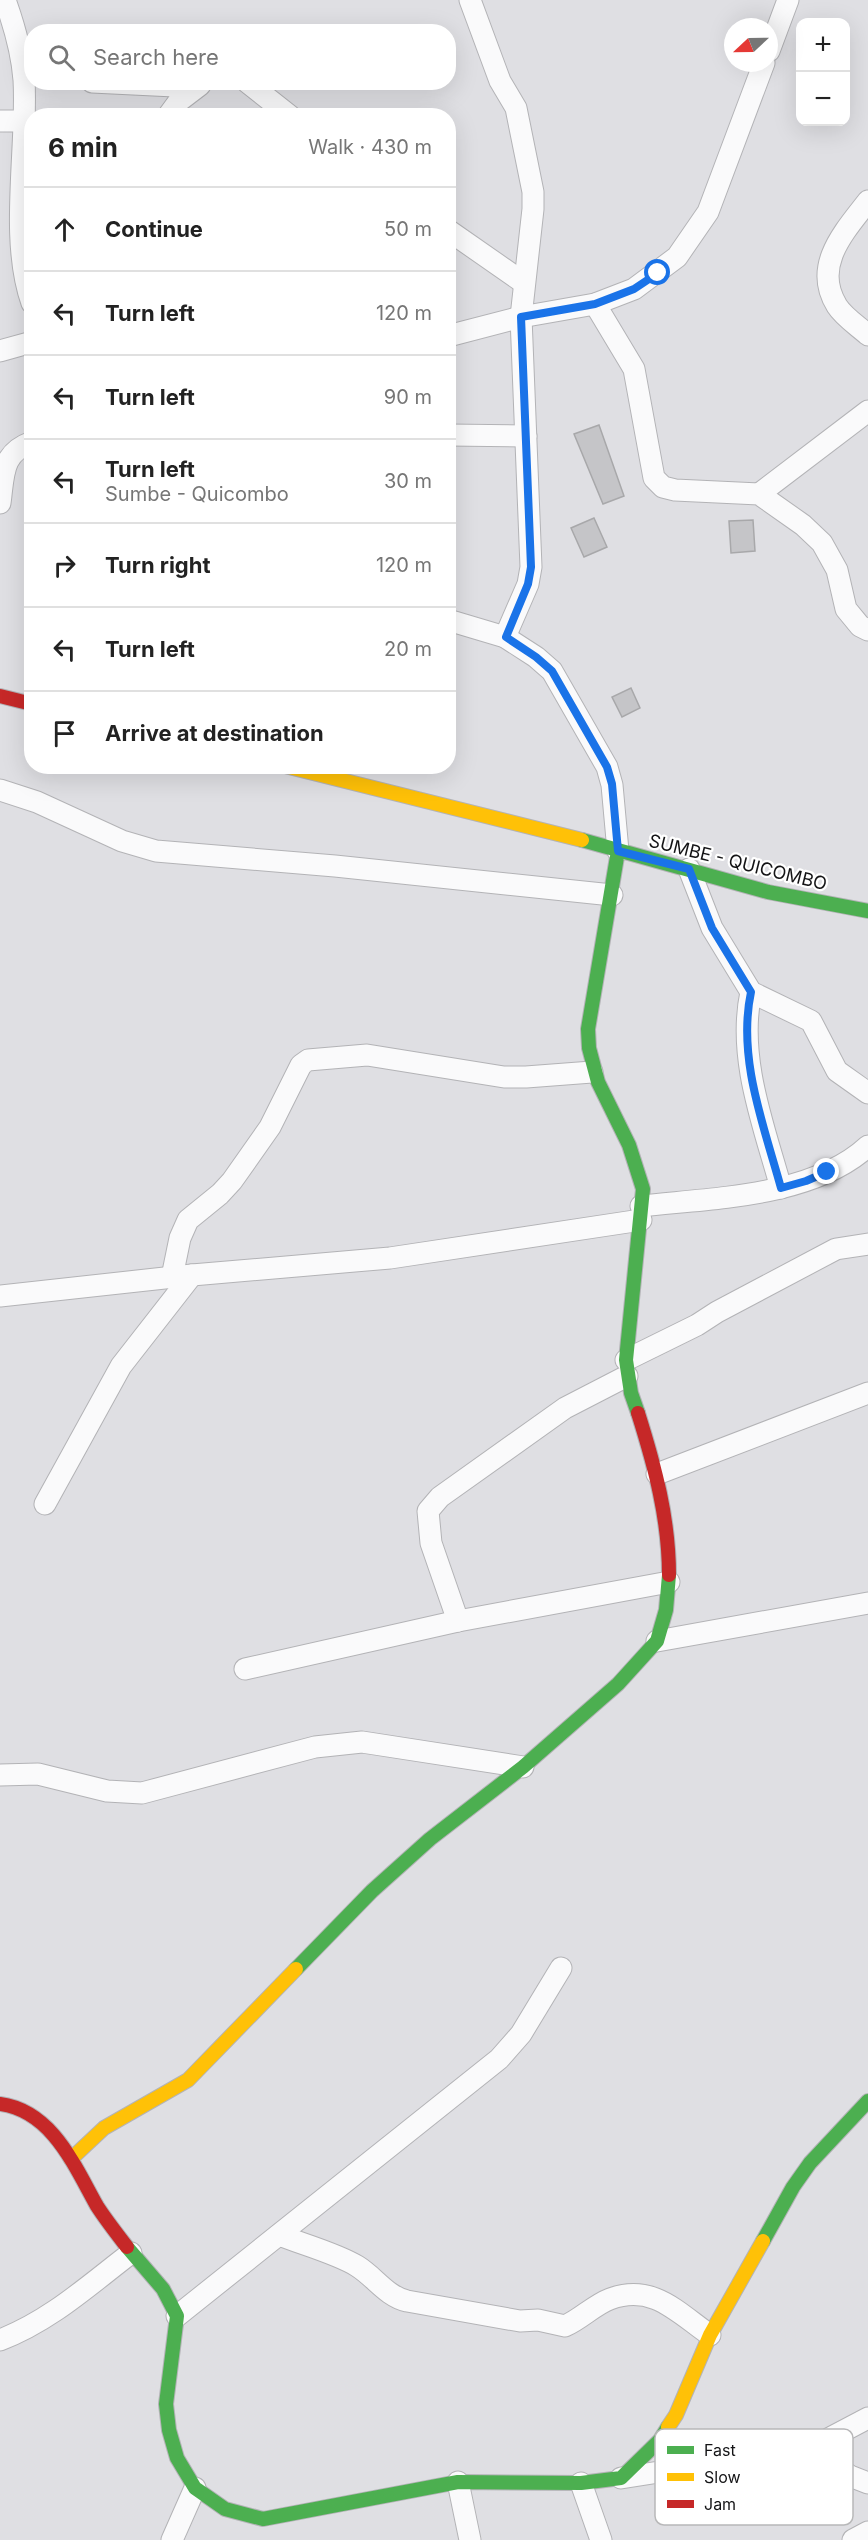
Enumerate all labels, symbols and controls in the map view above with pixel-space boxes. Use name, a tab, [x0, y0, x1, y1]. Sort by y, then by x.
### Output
north arrow	[724, 18, 778, 72]
map controls	[796, 18, 850, 126]
button: +	[796, 18, 850, 72]
search box	[24, 24, 456, 90]
icon: search	[45, 41, 78, 74]
text: Search here	[93, 44, 219, 70]
button: −	[796, 72, 850, 126]
text: 6 min	[48, 132, 118, 163]
text: Walk · 430 m	[308, 135, 432, 159]
icon: ahead	[48, 213, 81, 246]
text: Continue	[105, 216, 203, 242]
text: 50 m	[384, 217, 432, 241]
route start	[644, 259, 670, 285]
icon: left	[48, 297, 81, 330]
text: Turn left	[105, 300, 195, 326]
text: 120 m	[376, 301, 432, 325]
icon: left	[48, 381, 81, 414]
text: Turn left	[105, 384, 195, 410]
text: 90 m	[384, 385, 432, 409]
text: Turn left	[105, 456, 195, 482]
icon: left	[48, 465, 81, 498]
text: 30 m	[384, 469, 432, 493]
text: Sumbe - Quicombo	[105, 482, 289, 506]
icon: right	[48, 549, 81, 582]
text: Turn right	[105, 552, 211, 578]
text: 120 m	[376, 553, 432, 577]
icon: left	[48, 633, 81, 666]
text: Turn left	[105, 636, 195, 662]
text: 20 m	[384, 637, 432, 661]
icon: arrive	[48, 717, 81, 750]
text: Arrive at destination	[105, 720, 324, 746]
street label: SUMBE - QUICOMBO	[647, 830, 829, 894]
route end	[813, 1158, 839, 1184]
legend	[655, 2429, 853, 2525]
text: Fast	[704, 2440, 736, 2460]
text: Slow	[704, 2467, 741, 2487]
text: Jam	[704, 2494, 736, 2514]

